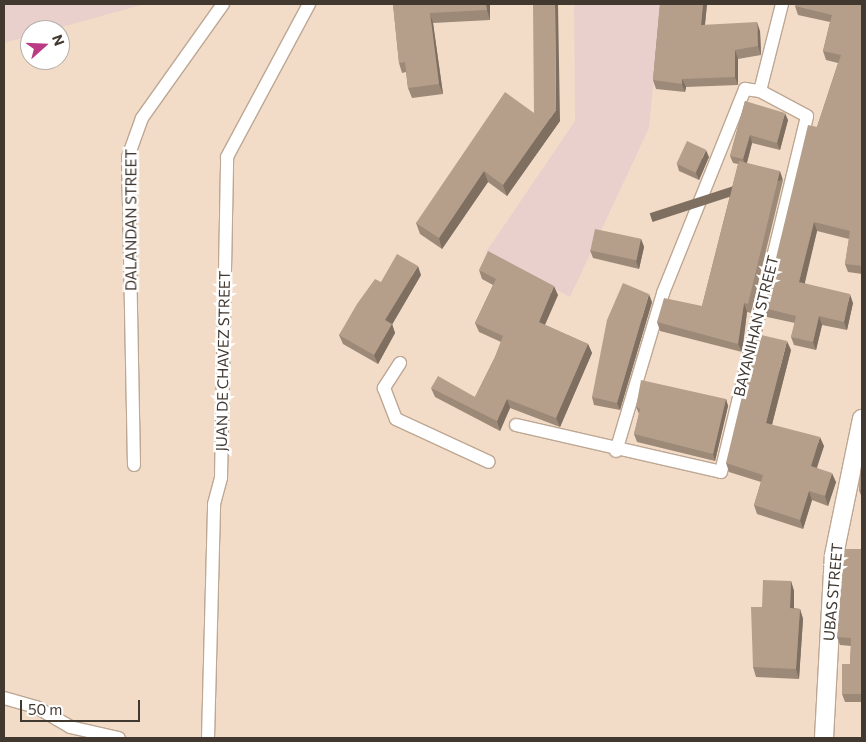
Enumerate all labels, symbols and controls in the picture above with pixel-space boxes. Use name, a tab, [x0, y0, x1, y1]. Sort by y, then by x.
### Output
north arrow	[20, 20, 70, 70]
text: N	[49, 32, 68, 48]
street label: DALANDAN STREET	[122, 149, 140, 291]
street label: BAYANIHAN STREET	[730, 254, 782, 398]
street label: JUAN DE CHAVEZ STREET	[212, 270, 234, 452]
street label: UBAS STREET	[820, 542, 846, 642]
scale bar	[22, 690, 142, 722]
text: 50 m	[28, 700, 62, 718]

